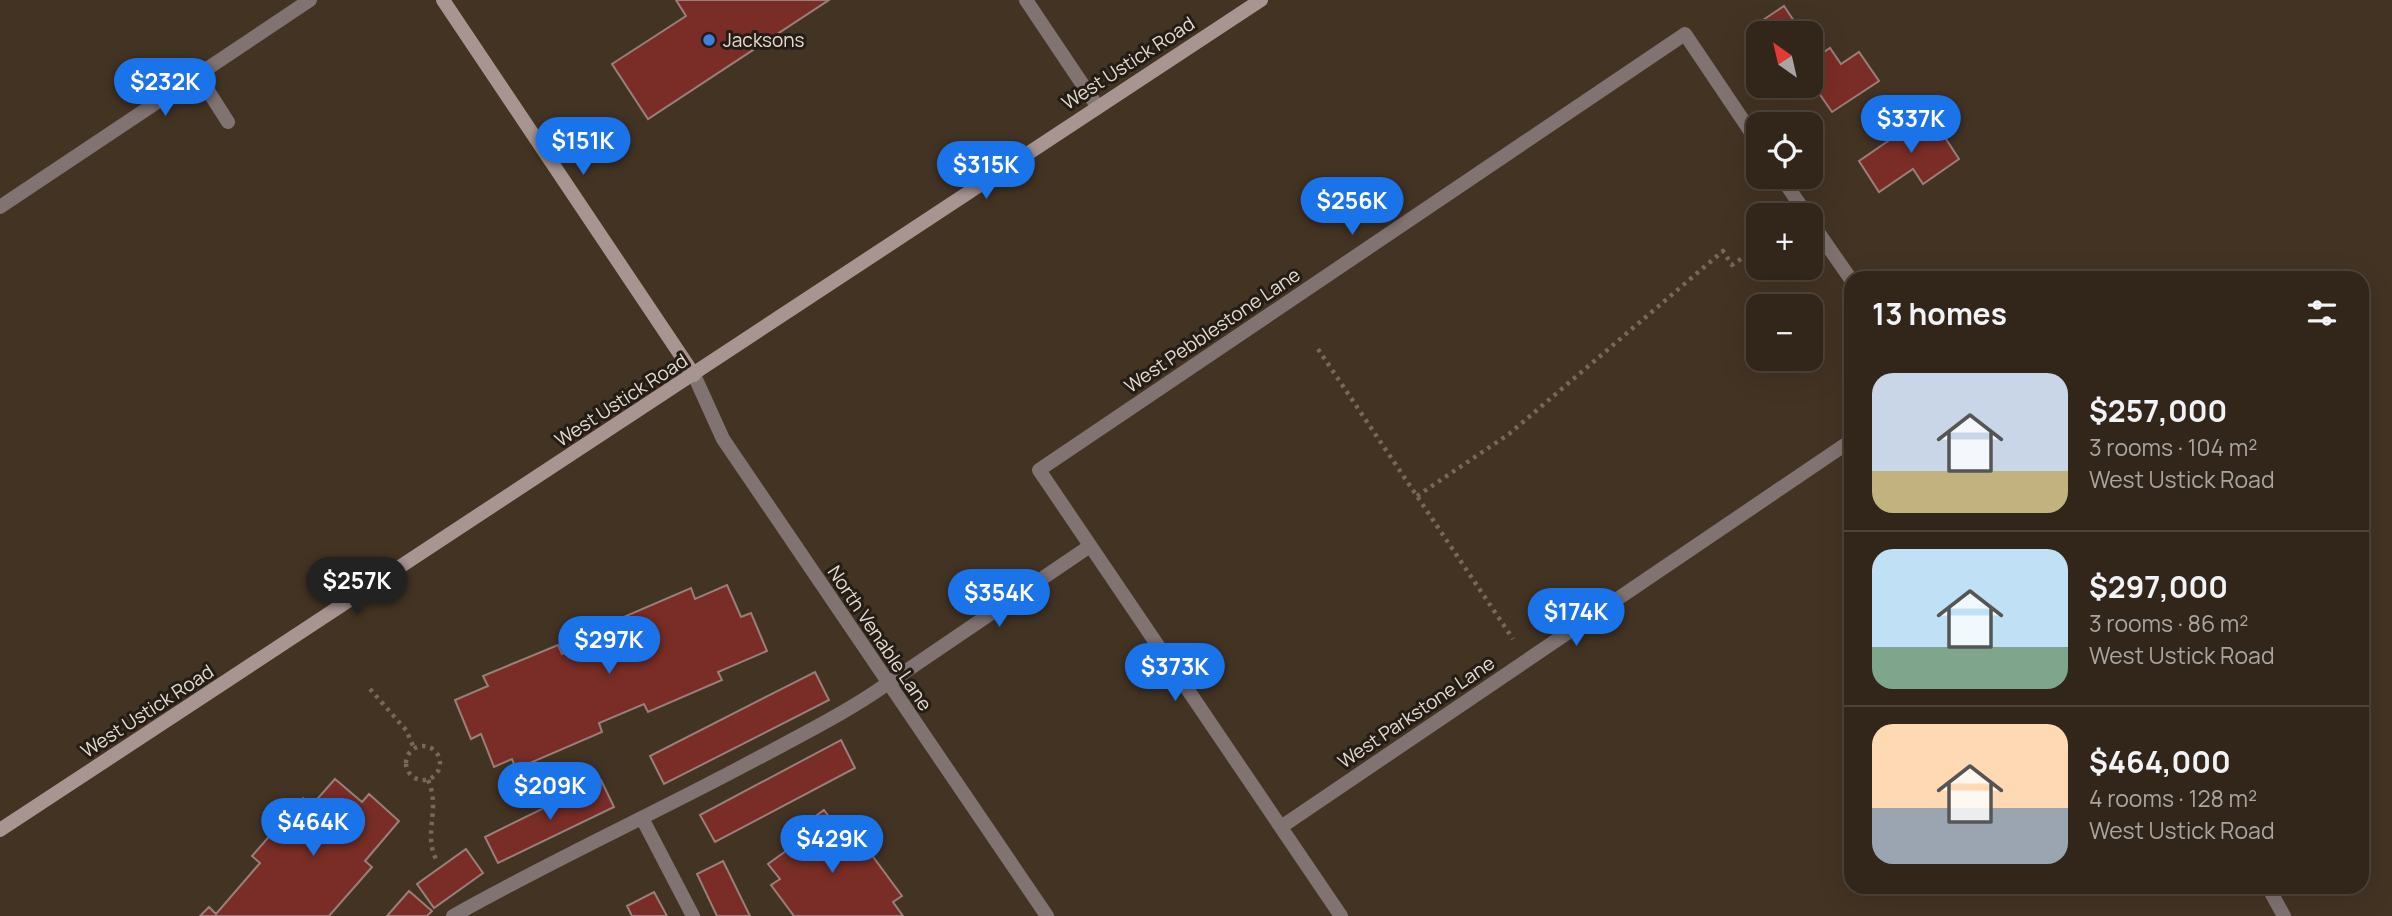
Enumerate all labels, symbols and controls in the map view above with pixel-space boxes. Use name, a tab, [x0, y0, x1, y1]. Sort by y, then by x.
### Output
street label: West Ustick Road	[1057, 10, 1199, 116]
north arrow	[1746, 21, 1824, 98]
map controls	[1746, 21, 1823, 371]
place label: Jacksons	[723, 27, 805, 53]
marker: Jacksons	[701, 32, 717, 48]
pin: $232K	[116, 58, 214, 118]
text: $232K	[130, 65, 200, 97]
pin: $337K	[1862, 96, 1960, 155]
text: $337K	[1877, 102, 1945, 134]
button: locate	[1746, 112, 1823, 189]
pin: $151K	[534, 118, 632, 177]
text: $151K	[552, 124, 614, 156]
pin: $315K	[937, 142, 1035, 201]
text: $315K	[953, 148, 1019, 180]
pin: $256K	[1303, 177, 1401, 237]
text: $256K	[1317, 184, 1387, 216]
button: +	[1746, 203, 1823, 280]
street label: West Pebblestone Lane	[1119, 261, 1305, 399]
text: 13 homes	[1872, 293, 2007, 334]
button: −	[1746, 294, 1823, 371]
icon: filters	[2303, 294, 2341, 332]
street label: West Ustick Road	[550, 347, 692, 453]
text: $257,000	[2089, 390, 2227, 431]
icon: home	[1928, 401, 2012, 485]
text: 3 rooms · 104 m²	[2089, 431, 2257, 463]
text: West Ustick Road	[2089, 463, 2275, 495]
pin: $257K	[308, 558, 406, 617]
street label: North Venable Lane	[822, 560, 938, 716]
text: $257K	[323, 564, 391, 596]
text: $297,000	[2089, 566, 2228, 607]
pin: $354K	[950, 570, 1048, 629]
text: $354K	[964, 576, 1034, 608]
icon: home	[1928, 577, 2012, 661]
pin: $174K	[1527, 588, 1625, 648]
text: $174K	[1544, 595, 1608, 627]
text: 3 rooms · 86 m²	[2089, 607, 2249, 639]
pin: $297K	[560, 616, 658, 676]
text: $297K	[574, 623, 644, 655]
text: West Ustick Road	[2089, 639, 2275, 671]
pin: $373K	[1126, 644, 1224, 703]
text: $373K	[1141, 650, 1209, 682]
street label: West Parkstone Lane	[1332, 650, 1500, 774]
street label: West Ustick Road	[76, 658, 218, 764]
text: $464,000	[2089, 741, 2231, 782]
icon: home	[1928, 752, 2012, 836]
pin: $209K	[501, 762, 599, 822]
text: $209K	[514, 769, 586, 801]
text: 4 rooms · 128 m²	[2089, 782, 2257, 814]
pin: $464K	[264, 798, 362, 858]
text: $464K	[277, 805, 349, 837]
text: West Ustick Road	[2089, 814, 2275, 846]
pin: $429K	[783, 816, 881, 875]
text: $429K	[796, 822, 868, 854]

